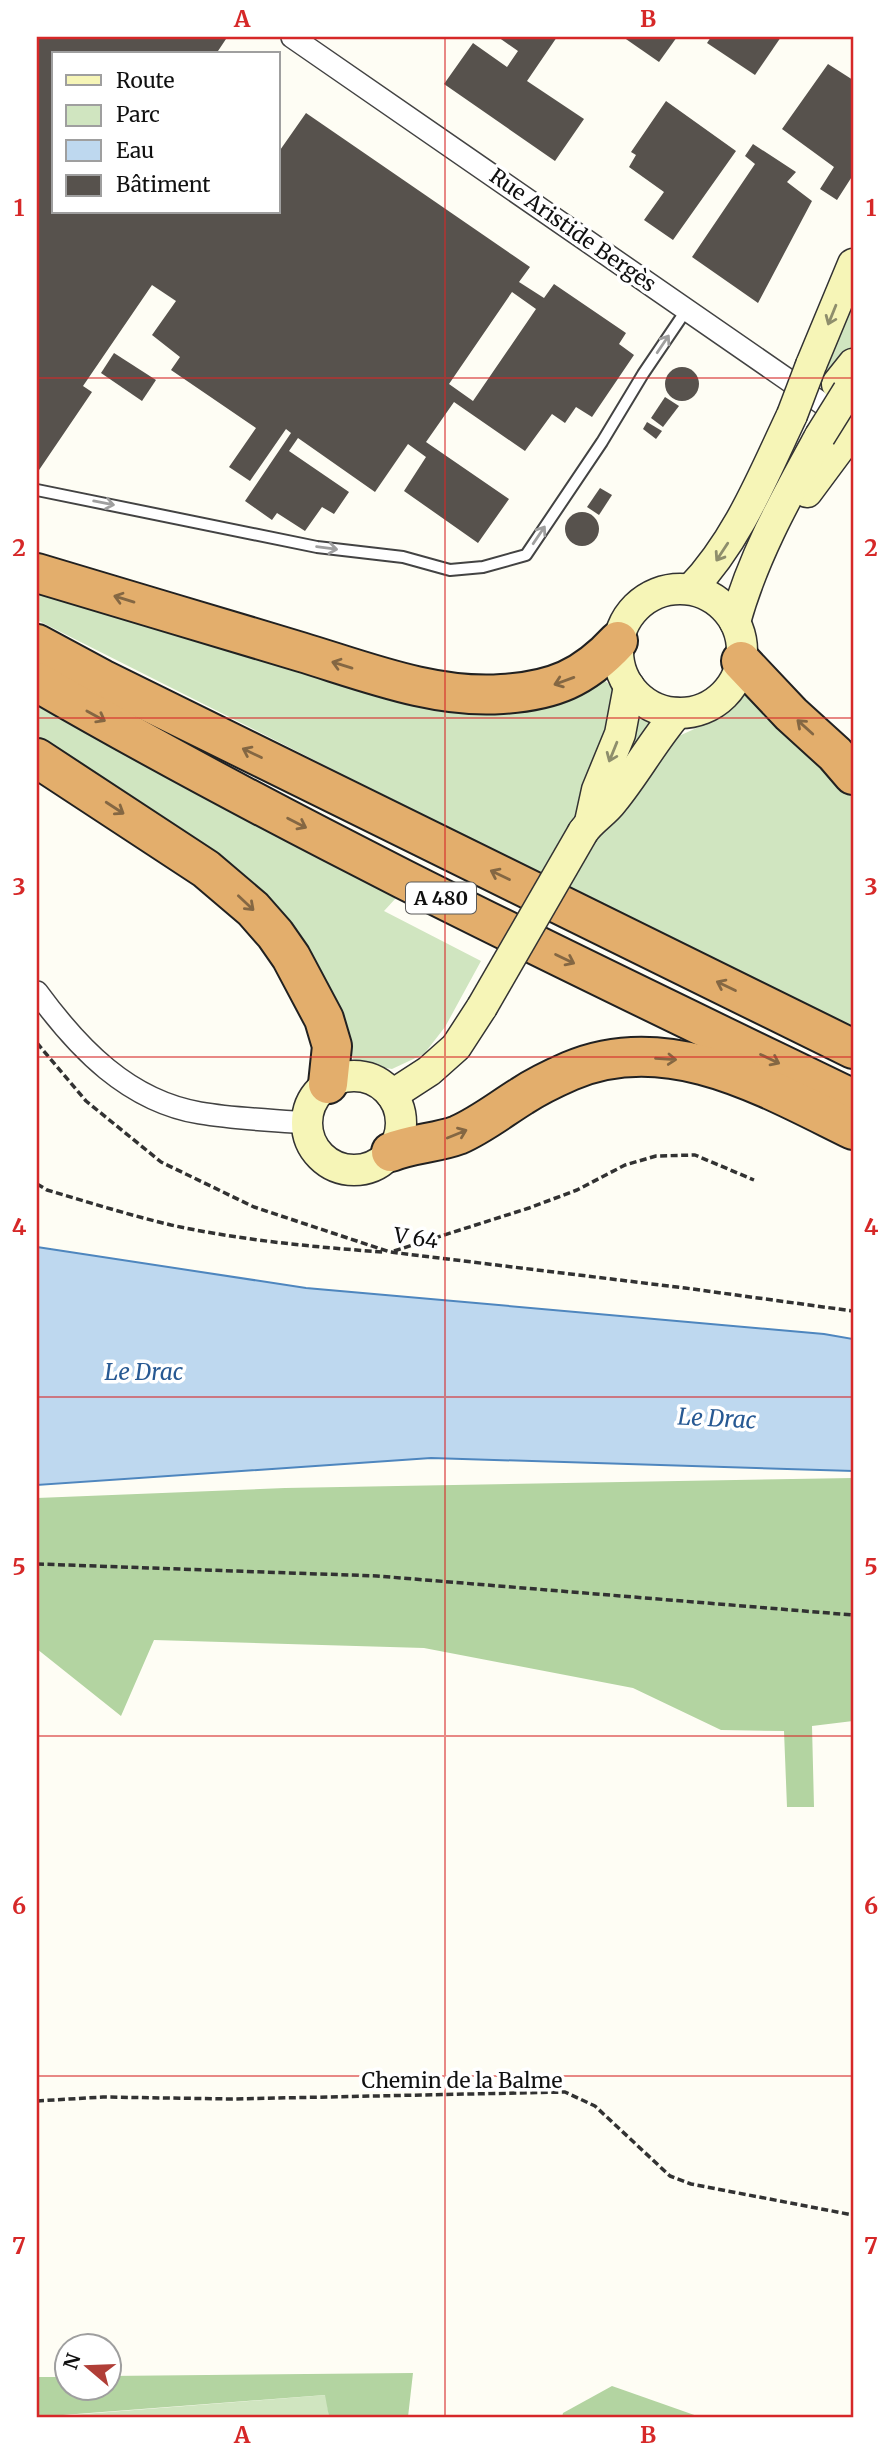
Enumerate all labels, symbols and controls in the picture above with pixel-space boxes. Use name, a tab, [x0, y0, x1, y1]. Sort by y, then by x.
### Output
text: A	[233, 4, 251, 33]
text: B	[640, 4, 656, 33]
legend	[52, 52, 280, 214]
text: Route	[116, 67, 174, 94]
text: Parc	[116, 101, 160, 128]
text: Eau	[116, 137, 154, 164]
street label: Rue Aristide Bergès	[484, 162, 662, 298]
text: Bâtiment	[116, 171, 210, 198]
text: 1	[14, 193, 25, 222]
text: 1	[866, 193, 877, 222]
one-way arrow	[825, 303, 838, 325]
one-way arrow	[656, 335, 671, 354]
one-way arrow	[92, 497, 115, 510]
one-way arrow	[532, 526, 547, 545]
text: 2	[12, 533, 26, 562]
text: 2	[864, 533, 878, 562]
one-way arrow	[315, 542, 338, 555]
one-way arrow	[715, 542, 730, 561]
one-way arrow	[114, 592, 136, 604]
one-way arrow	[331, 657, 353, 670]
one-way arrow	[554, 676, 576, 688]
one-way arrow	[85, 710, 106, 723]
one-way arrow	[796, 719, 814, 735]
one-way arrow	[605, 741, 618, 763]
one-way arrow	[242, 745, 263, 759]
one-way arrow	[105, 800, 124, 815]
one-way arrow	[286, 816, 307, 830]
one-way arrow	[490, 867, 511, 881]
text: 3	[12, 872, 26, 901]
text: 3	[864, 872, 878, 901]
road number: A 480	[406, 882, 476, 914]
one-way arrow	[237, 895, 254, 912]
one-way arrow	[554, 952, 575, 966]
one-way arrow	[716, 979, 737, 992]
one-way arrow	[654, 1052, 677, 1065]
one-way arrow	[759, 1052, 780, 1066]
one-way arrow	[445, 1127, 467, 1140]
text: 4	[12, 1212, 27, 1241]
text: 4	[864, 1212, 879, 1241]
street label: V 64	[391, 1221, 440, 1254]
water label: Le Drac	[105, 1357, 184, 1386]
water label: Le Drac	[677, 1401, 758, 1435]
text: 5	[12, 1552, 26, 1581]
text: 5	[864, 1552, 878, 1581]
text: 6	[12, 1891, 26, 1920]
text: 6	[864, 1891, 878, 1920]
street label: Chemin de la Balme	[362, 2067, 562, 2094]
text: 7	[12, 2231, 26, 2260]
text: 7	[864, 2231, 878, 2260]
north arrow	[52, 2332, 122, 2402]
text: N	[58, 2350, 86, 2372]
text: A	[233, 2420, 251, 2449]
text: B	[640, 2420, 656, 2449]

